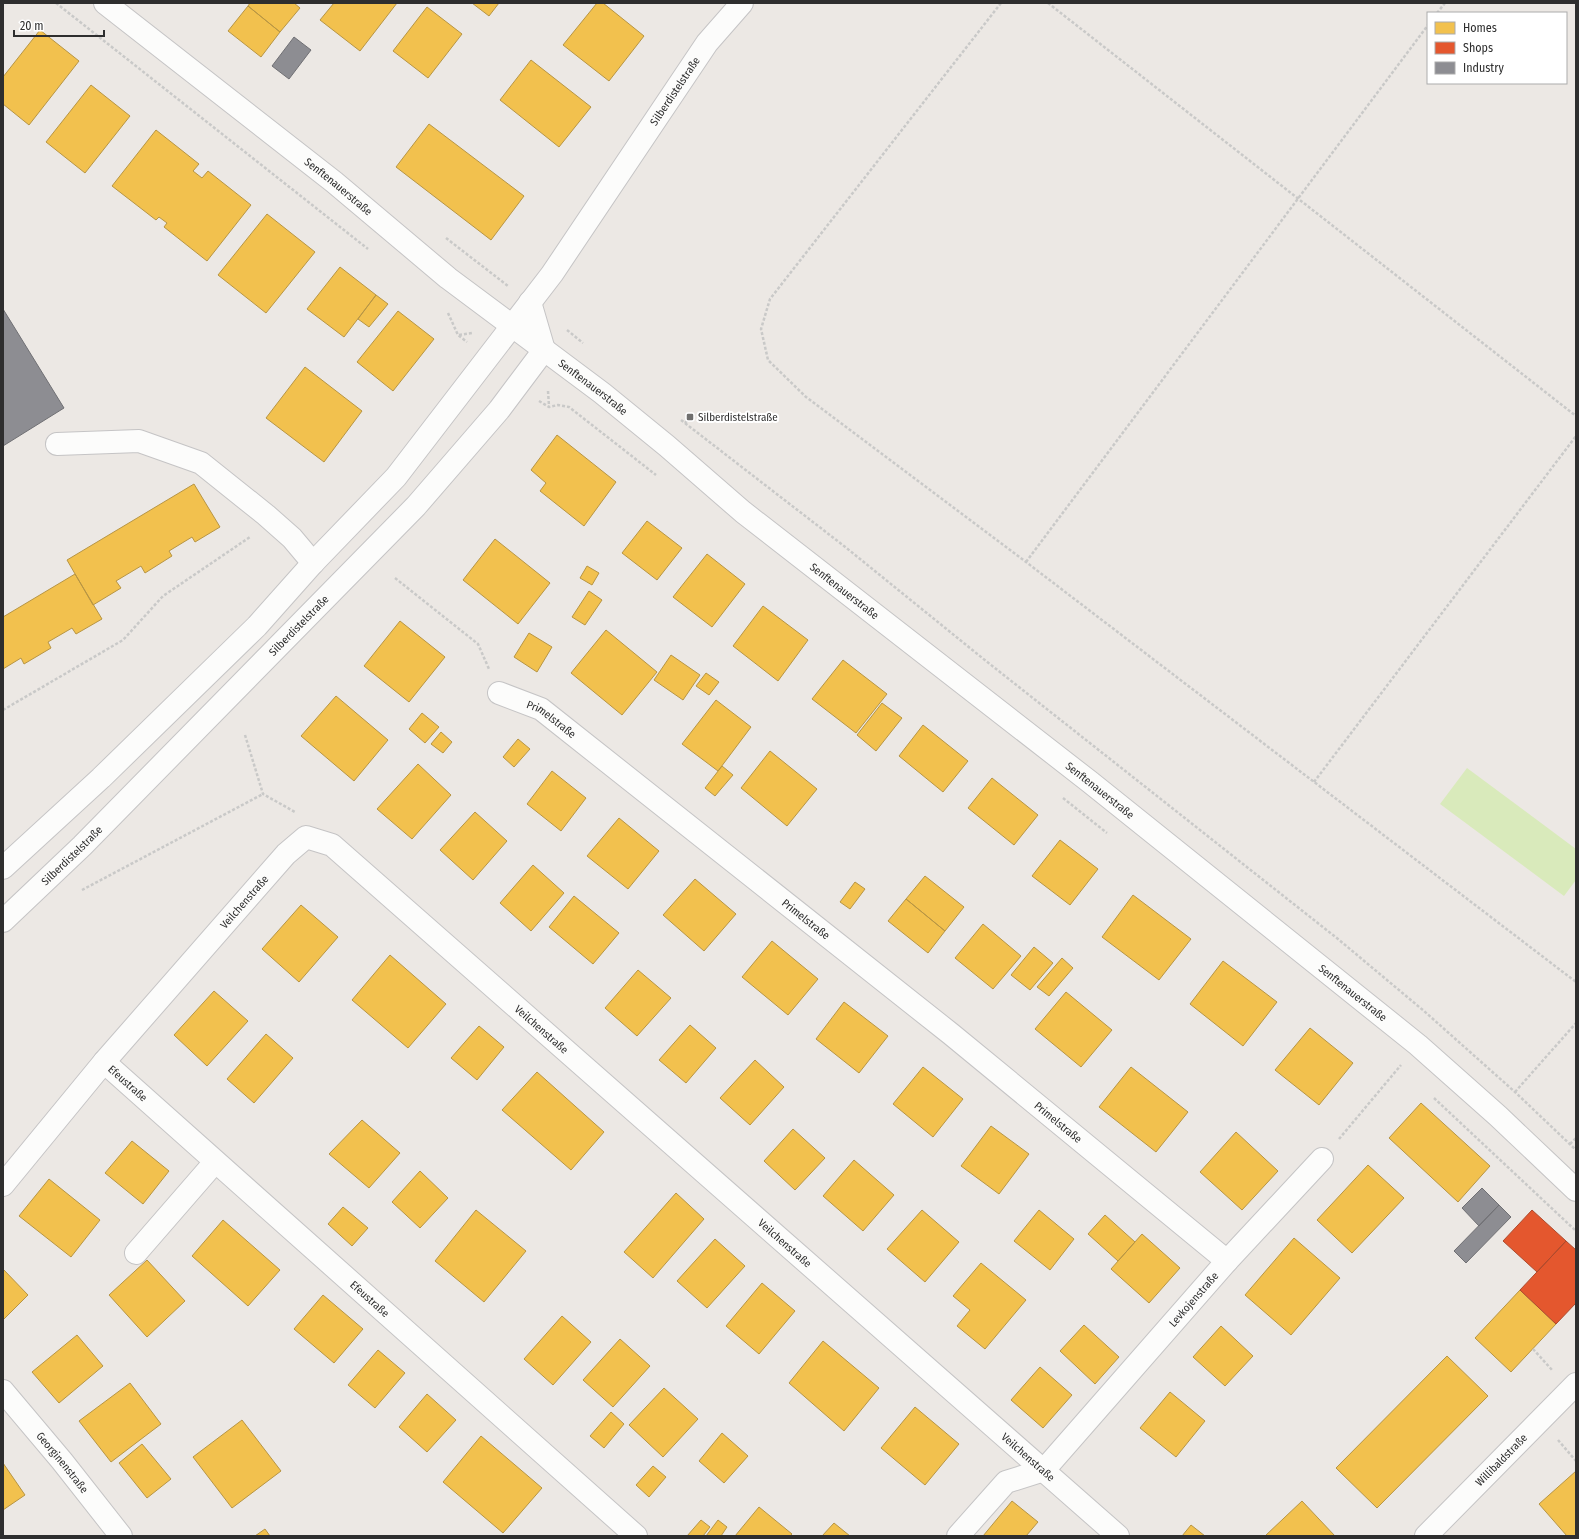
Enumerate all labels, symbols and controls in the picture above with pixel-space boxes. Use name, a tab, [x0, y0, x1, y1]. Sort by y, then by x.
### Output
scale bar	[14, 12, 104, 38]
legend	[1427, 12, 1567, 84]
text: 20 m	[20, 19, 44, 33]
text: Homes	[1463, 21, 1497, 35]
text: Shops	[1463, 41, 1493, 55]
street label: Silberdistelstraße	[647, 54, 702, 128]
text: Industry	[1463, 61, 1504, 75]
street label: Senftenauerstraße	[302, 155, 375, 218]
street label: Senftenauerstraße	[556, 356, 630, 418]
place label: Silberdistelstraße	[698, 411, 778, 424]
marker: Silberdistelstraße	[685, 412, 695, 422]
street label: Senftenauerstraße	[807, 560, 881, 622]
street label: Silberdistelstraße	[266, 593, 331, 658]
street label: Primelstraße	[525, 698, 579, 741]
street label: Senftenauerstraße	[1063, 759, 1137, 821]
street label: Silberdistelstraße	[39, 823, 105, 888]
street label: Veilchenstraße	[217, 872, 271, 931]
street label: Primelstraße	[779, 896, 832, 942]
street label: Senftenauerstraße	[1316, 962, 1390, 1024]
street label: Veilchenstraße	[512, 1002, 571, 1056]
street label: Efeustraße	[106, 1062, 150, 1104]
street label: Primelstraße	[1032, 1099, 1085, 1145]
street label: Veilchenstraße	[756, 1216, 814, 1270]
street label: Levkojenstraße	[1166, 1269, 1221, 1329]
street label: Efeustraße	[348, 1278, 392, 1320]
street label: Georginenstraße	[34, 1429, 91, 1496]
street label: Veilchenstraße	[999, 1430, 1058, 1484]
street label: Willibaldstraße	[1473, 1431, 1530, 1489]

